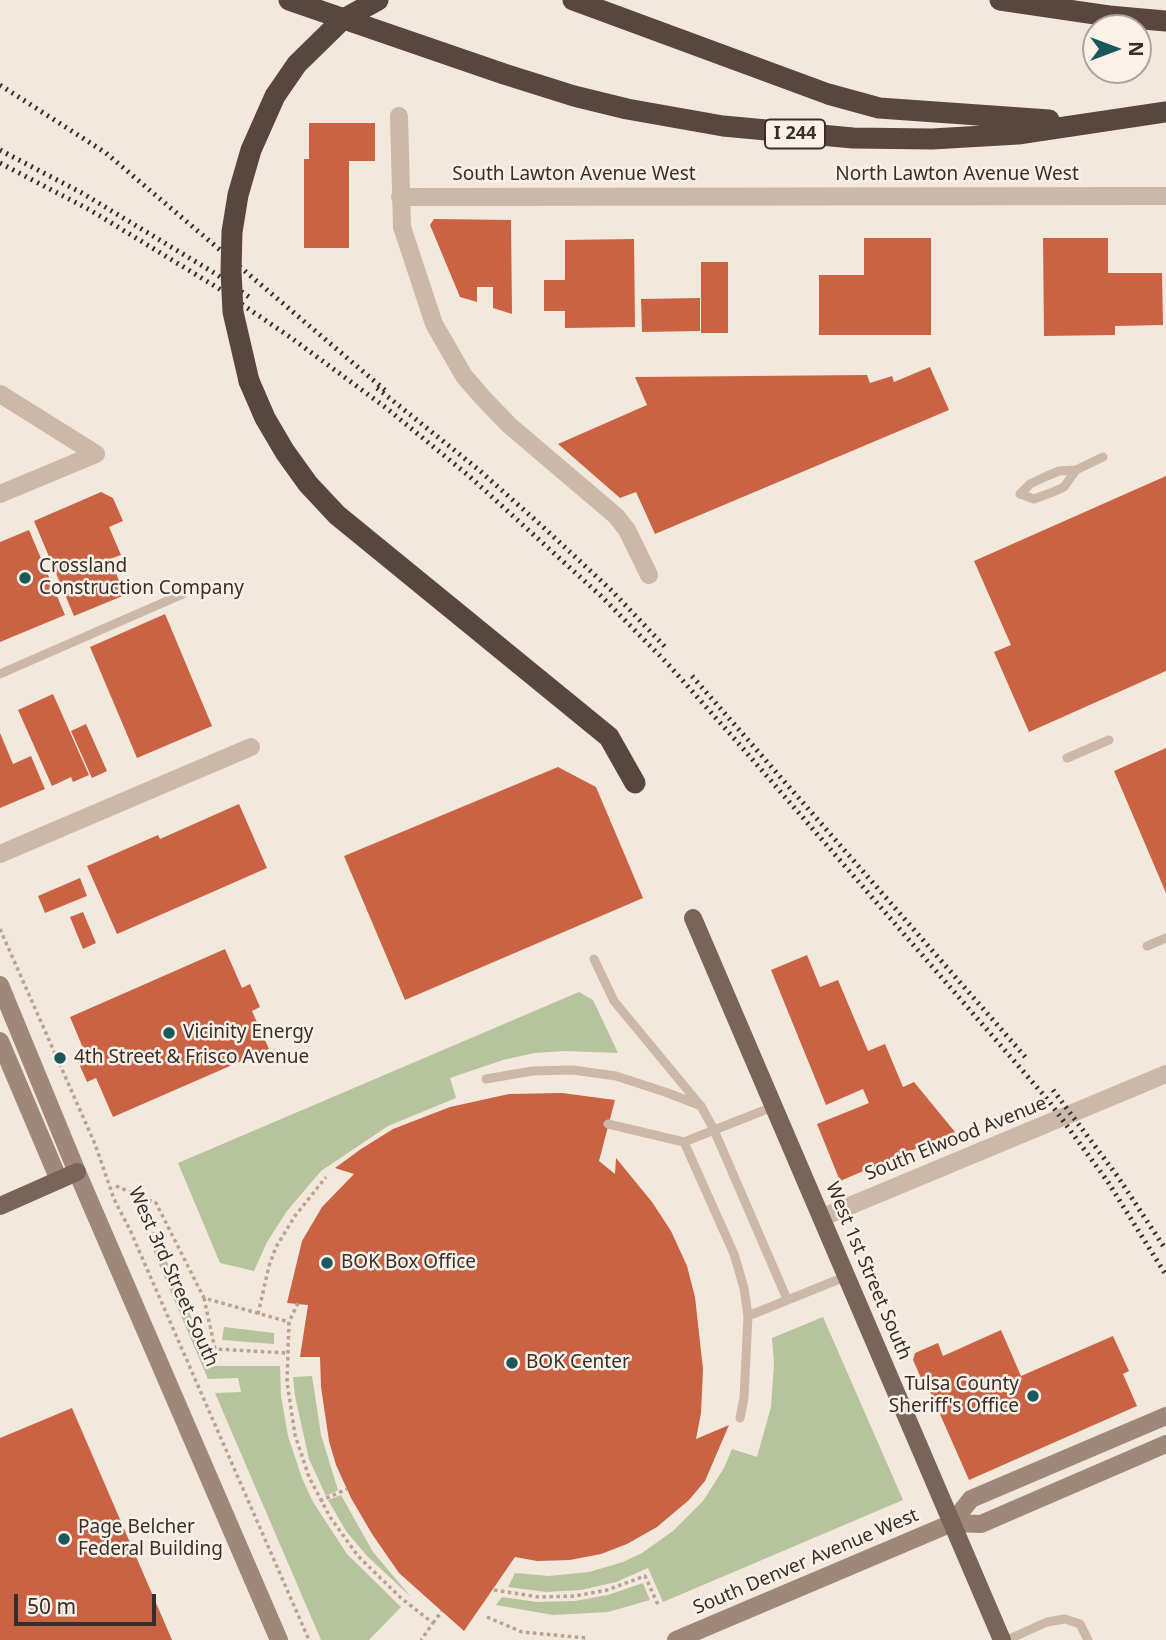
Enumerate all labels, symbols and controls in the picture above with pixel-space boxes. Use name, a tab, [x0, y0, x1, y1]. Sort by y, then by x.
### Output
north arrow	[1082, 14, 1152, 84]
text: N	[1123, 41, 1149, 57]
road number: I 244	[765, 119, 825, 148]
street label: South Lawton Avenue West	[452, 164, 696, 186]
street label: North Lawton Avenue West	[835, 164, 1079, 186]
place label: Crossland Construction Company	[39, 556, 244, 600]
marker: Crossland Construction Company	[17, 570, 33, 586]
place label: Vicinity Energy	[183, 1022, 314, 1044]
marker: Vicinity Energy	[161, 1025, 177, 1041]
place label: 4th Street & Frisco Avenue	[74, 1047, 309, 1069]
marker: 4th Street & Frisco Avenue	[52, 1050, 68, 1066]
street label: South Elwood Avenue	[862, 1092, 1050, 1186]
street label: West 1st Street South	[820, 1179, 916, 1363]
street label: West 3rd Street South	[123, 1184, 223, 1370]
place label: BOK Box Office	[341, 1252, 476, 1274]
marker: BOK Box Office	[319, 1255, 335, 1271]
place label: BOK Center	[526, 1352, 630, 1374]
marker: BOK Center	[504, 1355, 520, 1371]
place label: Tulsa County Sheriff's Office	[889, 1374, 1019, 1418]
marker: Tulsa County Sheriff's Office	[1025, 1388, 1041, 1404]
street label: South Denver Avenue West	[690, 1504, 922, 1620]
place label: Page Belcher Federal Building	[78, 1517, 223, 1561]
marker: Page Belcher Federal Building	[56, 1531, 72, 1547]
scale bar	[18, 1580, 159, 1624]
text: 50 m	[27, 1592, 76, 1620]

